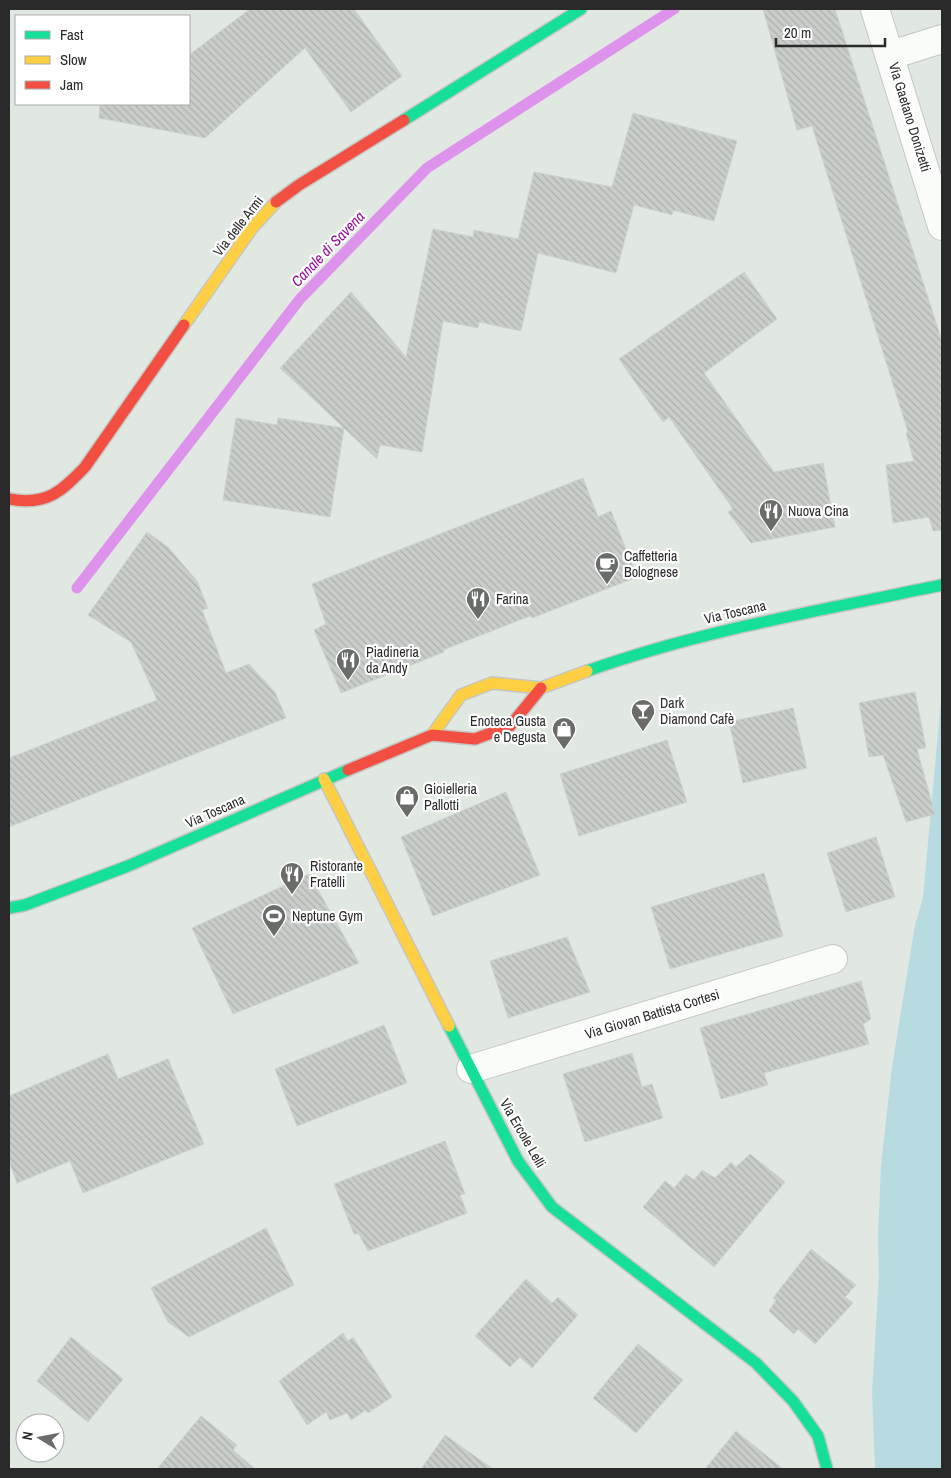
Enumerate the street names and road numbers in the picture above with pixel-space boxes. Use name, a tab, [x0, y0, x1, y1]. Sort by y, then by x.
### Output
street label: Via Gaetano Donizetti	[885, 60, 935, 174]
street label: Via delle Armi	[209, 192, 267, 260]
street label: Via Toscana	[702, 596, 768, 628]
street label: Via Toscana	[183, 790, 248, 832]
street label: Via Giovan Battista Cortesi	[583, 985, 721, 1043]
street label: Via Ercole Lelli	[496, 1095, 550, 1171]

